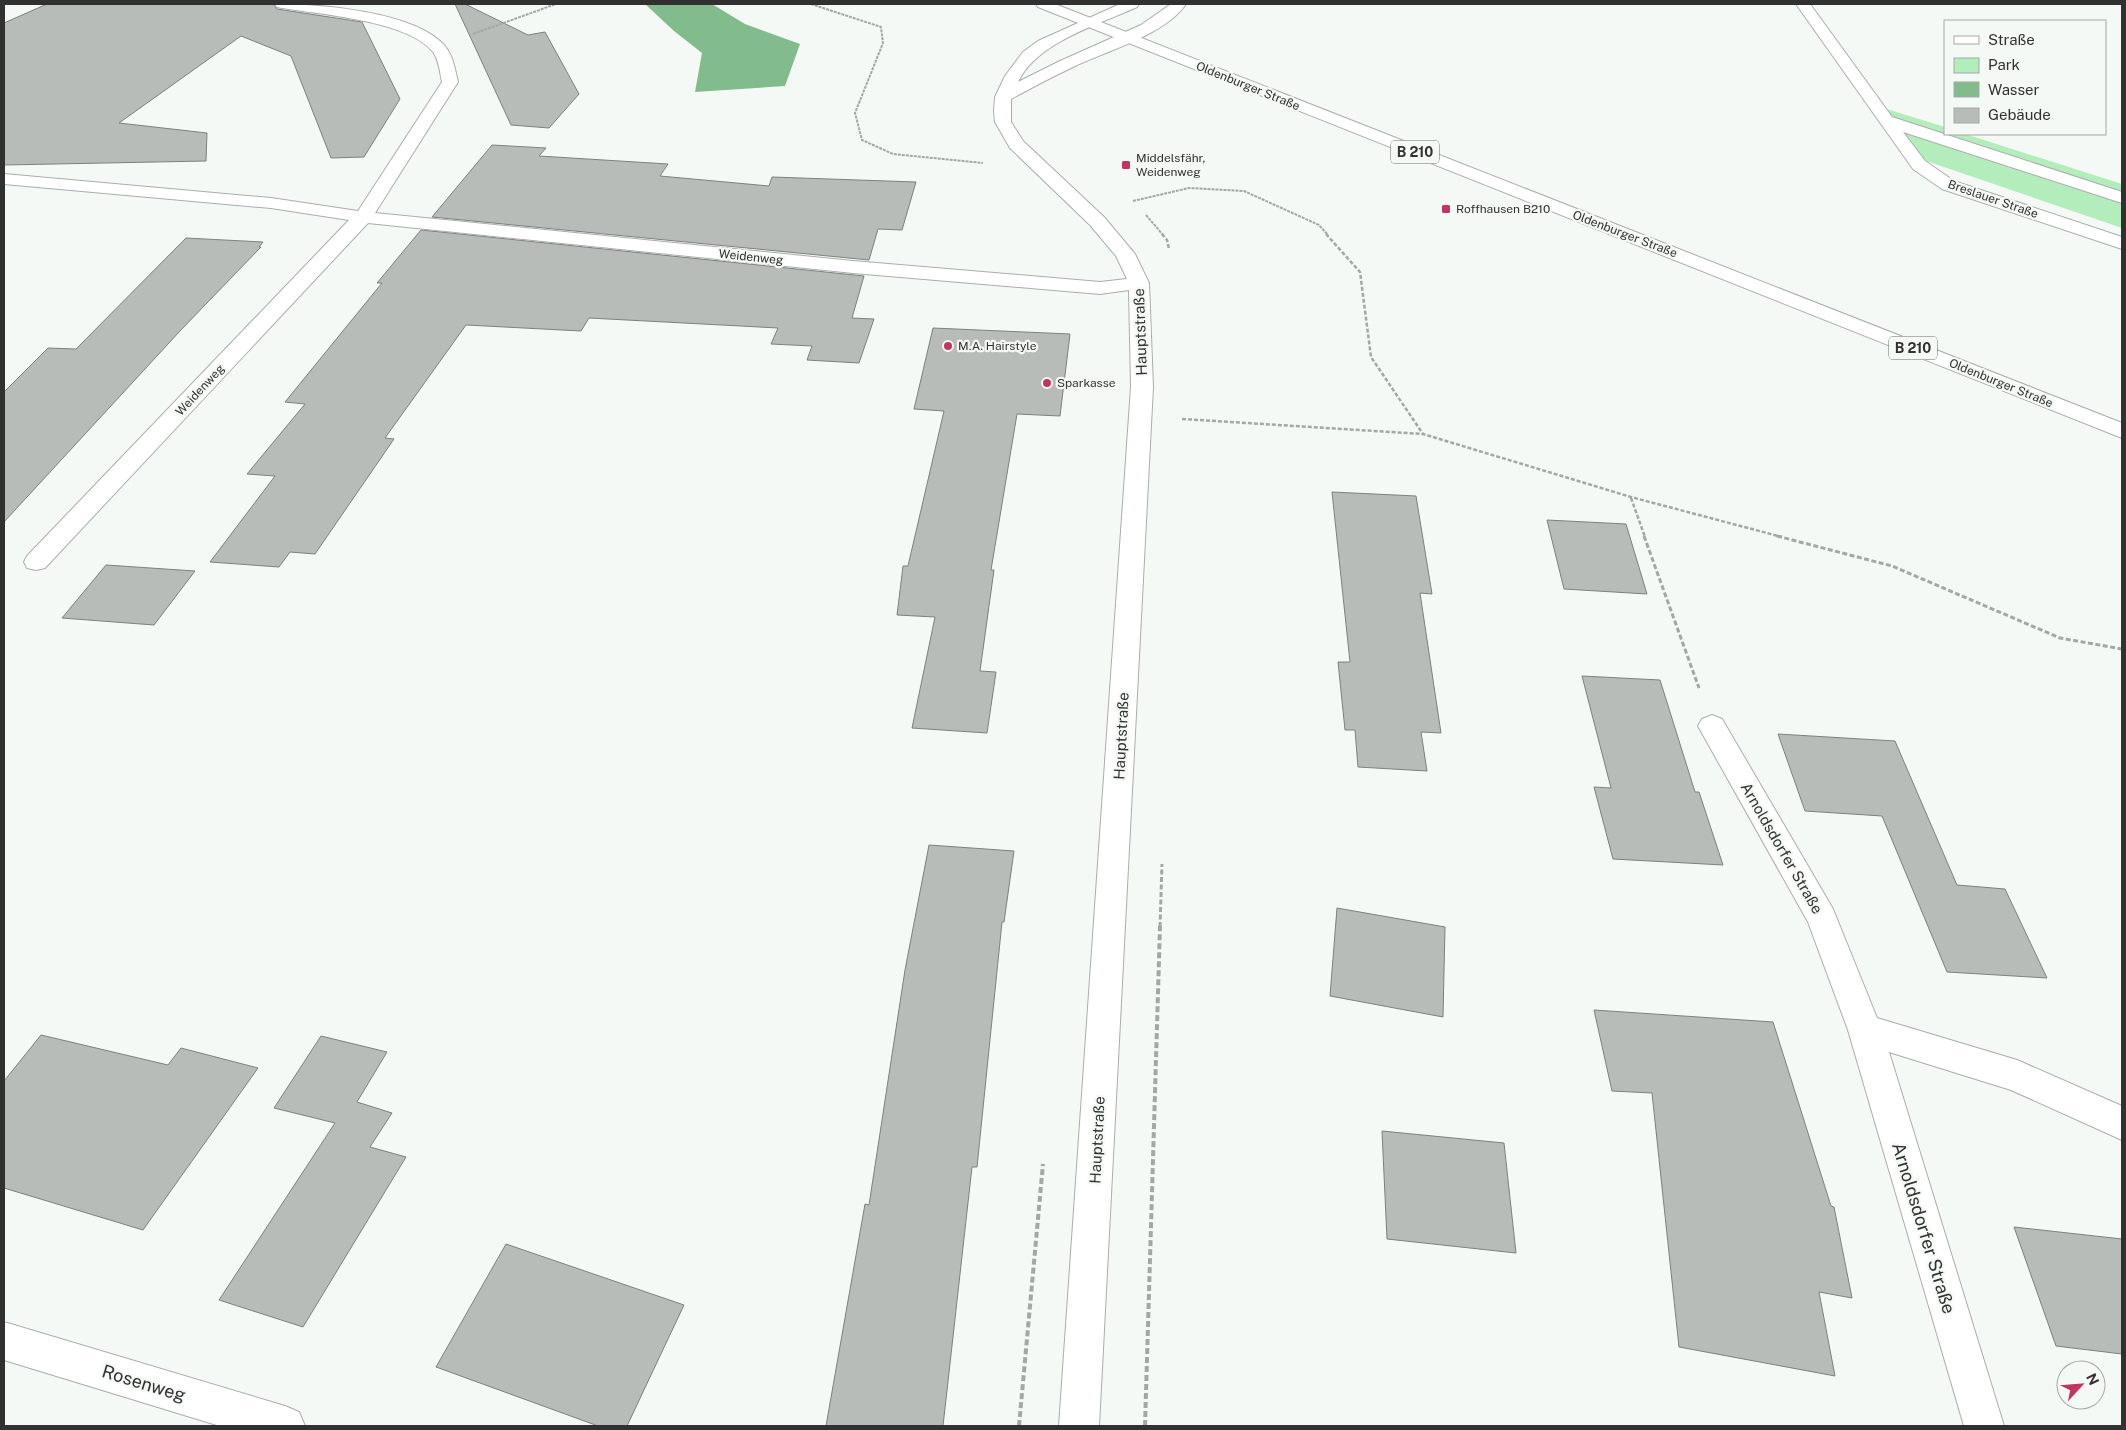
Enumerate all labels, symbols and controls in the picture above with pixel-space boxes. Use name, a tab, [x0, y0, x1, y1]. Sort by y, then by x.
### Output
legend	[1944, 20, 2106, 135]
text: Straße	[1988, 31, 2035, 48]
text: Park	[1988, 56, 2020, 73]
street label: Oldenburger Straße	[1194, 59, 1302, 113]
text: Wasser	[1988, 81, 2040, 98]
text: Gebäude	[1988, 106, 2051, 123]
road number: B 210	[1391, 140, 1439, 163]
place label: Middelsfähr, Weidenweg	[1136, 151, 1205, 179]
marker: Middelsfähr, Weidenweg	[1120, 159, 1132, 171]
street label: Breslauer Straße	[1946, 177, 2040, 221]
place label: Roffhausen B210	[1456, 202, 1550, 216]
marker: Roffhausen B210	[1440, 203, 1452, 215]
street label: Oldenburger Straße	[1571, 208, 1679, 260]
street label: Weidenweg	[718, 247, 784, 267]
street label: Hauptstraße	[1130, 288, 1150, 376]
road number: B 210	[1889, 336, 1937, 359]
place label: M.A. Hairstyle	[958, 339, 1037, 353]
marker: M.A. Hairstyle	[942, 340, 954, 352]
street label: Oldenburger Straße	[1947, 356, 2055, 410]
street label: Weidenweg	[173, 362, 227, 418]
place label: Sparkasse	[1057, 376, 1116, 390]
marker: Sparkasse	[1041, 377, 1053, 389]
street label: Hauptstraße	[1110, 692, 1132, 780]
street label: Arnoldsdorfer Straße	[1738, 779, 1826, 917]
street label: Hauptstraße	[1086, 1096, 1108, 1184]
street label: Arnoldsdorfer Straße	[1888, 1140, 1960, 1316]
street label: Rosenweg	[100, 1360, 188, 1406]
north arrow	[2056, 1360, 2106, 1410]
text: N	[2083, 1371, 2102, 1388]

